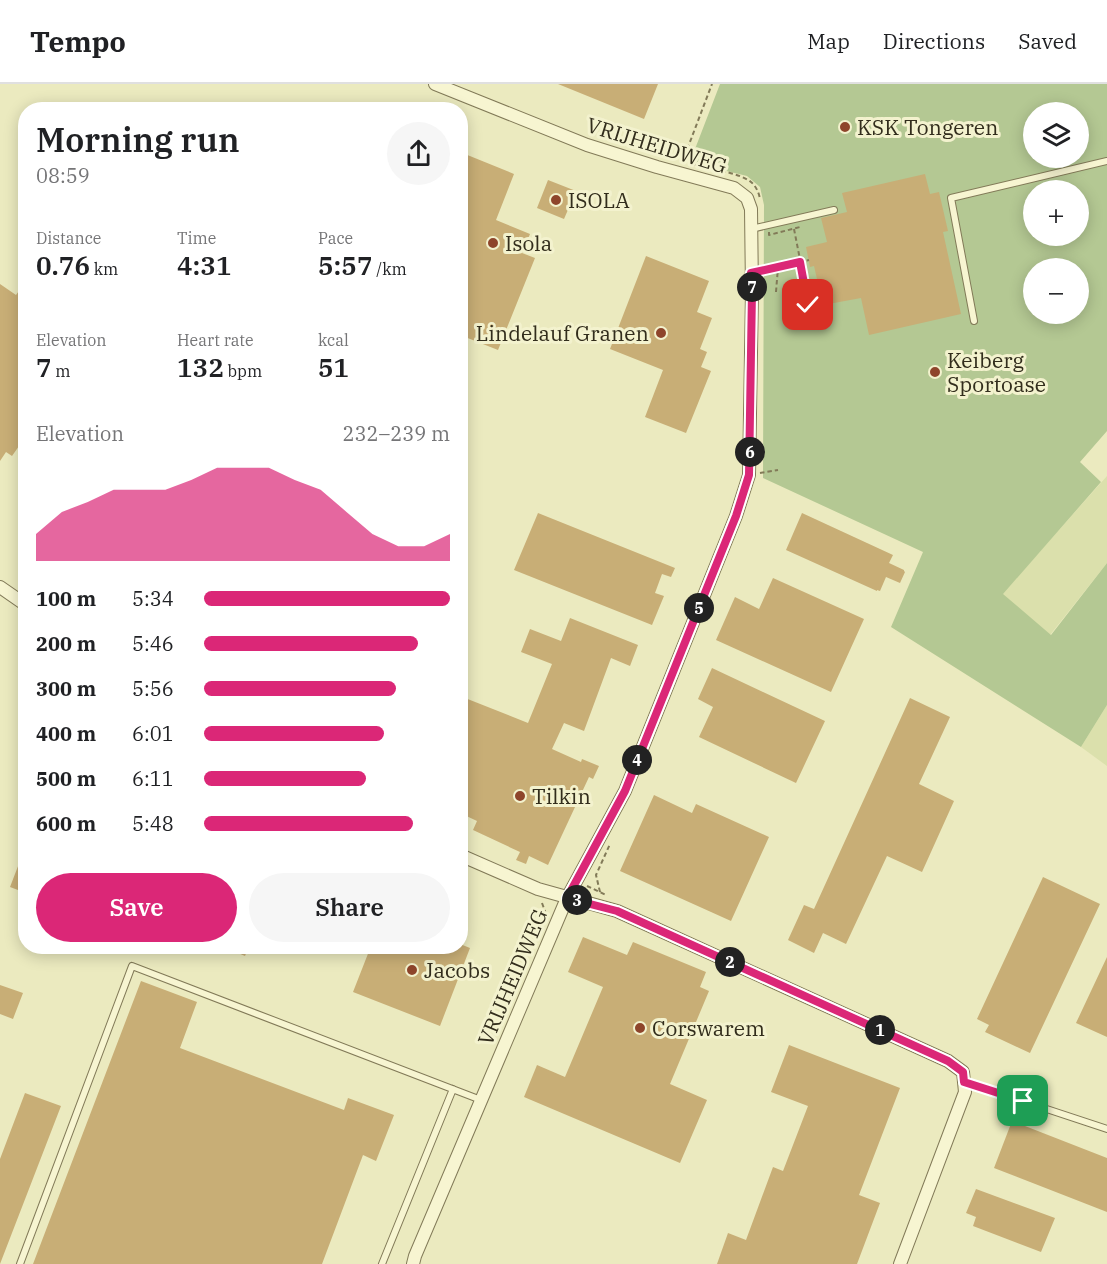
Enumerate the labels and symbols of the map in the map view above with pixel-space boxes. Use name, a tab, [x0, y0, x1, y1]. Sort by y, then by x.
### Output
street label: VRIJHEIDWEG	[583, 110, 731, 180]
place label: KSK Tongeren	[857, 113, 998, 141]
marker: KSK Tongeren	[838, 120, 852, 134]
place label: ISOLA	[568, 186, 630, 214]
marker: ISOLA	[549, 193, 563, 207]
place label: Isola	[505, 229, 552, 257]
marker: Isola	[486, 236, 500, 250]
pin: 7	[737, 272, 767, 302]
pin	[782, 279, 833, 330]
place label: Lindelauf Granen	[476, 319, 649, 347]
marker: Lindelauf Granen	[654, 326, 668, 340]
place label: Keiberg Sportoase	[947, 346, 1046, 398]
marker: Keiberg Sportoase	[928, 365, 942, 379]
pin: 6	[735, 437, 765, 467]
pin: 5	[684, 593, 714, 623]
pin: 4	[622, 745, 652, 775]
place label: Tilkin	[532, 782, 591, 810]
marker: Tilkin	[513, 789, 527, 803]
pin: 3	[562, 885, 592, 915]
street label: VRIJHEIDWEG	[471, 905, 553, 1049]
pin: 2	[715, 947, 745, 977]
place label: Jacobs	[424, 956, 490, 984]
marker: Jacobs	[405, 963, 419, 977]
place label: Corswarem	[652, 1014, 765, 1042]
pin: 1	[865, 1015, 895, 1045]
marker: Corswarem	[633, 1021, 647, 1035]
pin	[997, 1075, 1048, 1126]

